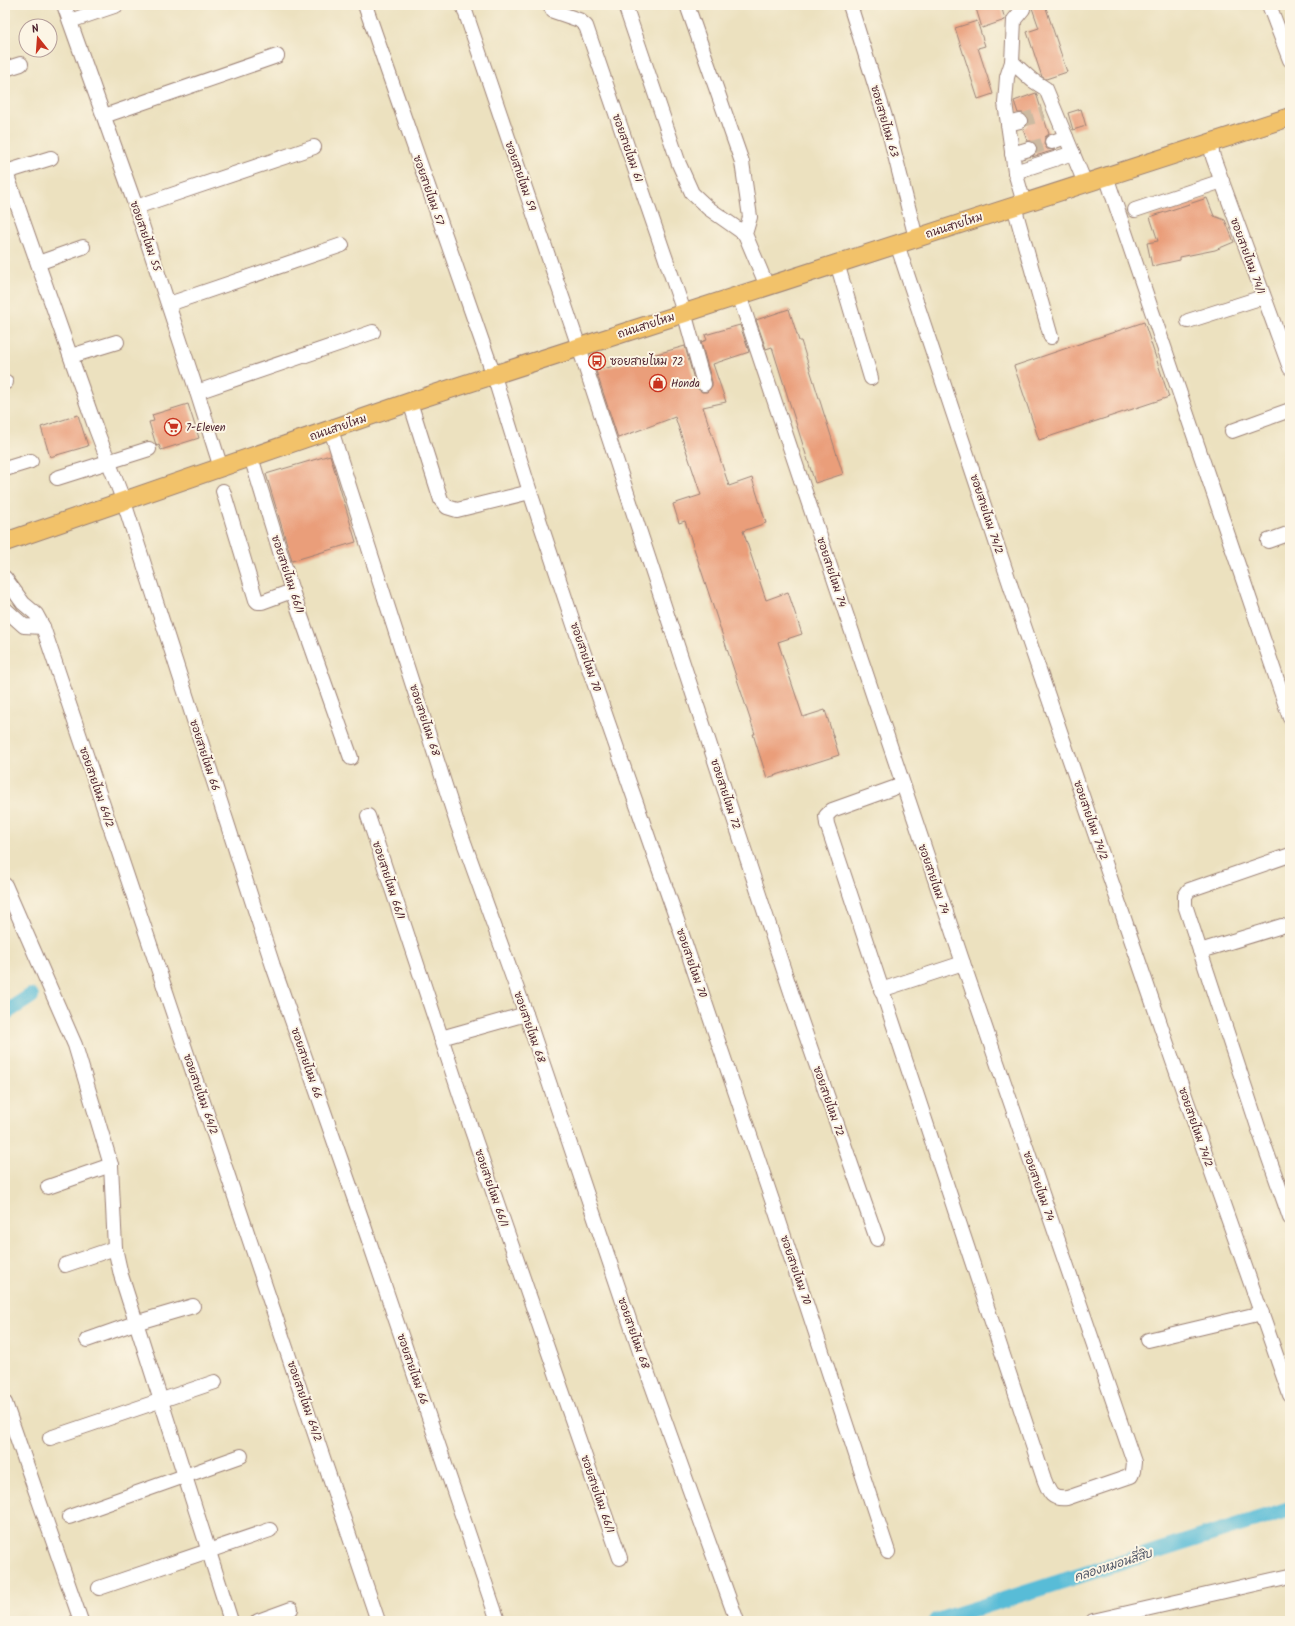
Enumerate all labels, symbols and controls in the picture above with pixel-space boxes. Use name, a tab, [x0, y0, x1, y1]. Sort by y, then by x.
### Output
north arrow	[18, 18, 58, 58]
text: N	[29, 20, 41, 39]
street label: ซอยสายไหม 63	[865, 83, 903, 159]
street label: ซอยสายไหม 61	[607, 112, 647, 185]
street label: ซอยสายไหม 59	[500, 139, 541, 214]
street label: ซอยสายไหม 57	[408, 153, 449, 229]
street label: ซอยสายไหม 55	[125, 199, 166, 275]
street label: ถนนสายไหม	[923, 208, 985, 244]
street label: ซอยสายไหม 74/1	[1225, 216, 1269, 297]
street label: ถนนสายไหม	[615, 308, 677, 344]
bus stop icon: ซอยสายไหม 72	[587, 351, 607, 371]
place label: ซอยสายไหม 72	[610, 353, 683, 371]
shop icon: Honda	[648, 373, 668, 393]
place label: Honda	[671, 375, 700, 393]
street label: ถนนสายไหม	[307, 410, 369, 446]
supermarket icon: 7-Eleven	[163, 417, 183, 437]
place label: 7-Eleven	[186, 419, 226, 437]
street label: ซอยสายไหม 74/2	[965, 472, 1007, 557]
street label: ซอยสายไหม 66/1	[266, 533, 308, 616]
street label: ซอยสายไหม 74	[811, 535, 851, 610]
street label: ซอยสายไหม 70	[565, 620, 606, 695]
street label: ซอยสายไหม 68	[404, 682, 444, 759]
street label: ซอยสายไหม 66	[184, 717, 224, 793]
street label: ซอยสายไหม 64/2	[74, 745, 118, 830]
street label: ซอยสายไหม 72	[705, 757, 745, 832]
street label: ซอยสายไหม 74/2	[1068, 778, 1112, 863]
street label: ซอยสายไหม 66/1	[367, 839, 409, 922]
street label: ซอยสายไหม 74	[913, 842, 953, 917]
street label: ซอยสายไหม 70	[671, 926, 712, 1001]
street label: ซอยสายไหม 68	[508, 989, 550, 1066]
street label: ซอยสายไหม 66	[285, 1025, 327, 1101]
street label: ซอยสายไหม 64/2	[178, 1052, 222, 1137]
street label: ซอยสายไหม 72	[808, 1064, 849, 1139]
street label: ซอยสายไหม 74/2	[1173, 1085, 1217, 1170]
street label: ซอยสายไหม 66/1	[469, 1147, 513, 1230]
street label: ซอยสายไหม 74	[1018, 1149, 1058, 1224]
street label: ซอยสายไหม 70	[775, 1233, 816, 1308]
street label: ซอยสายไหม 68	[612, 1295, 654, 1372]
street label: ซอยสายไหม 66	[391, 1331, 433, 1407]
street label: ซอยสายไหม 64/2	[282, 1359, 326, 1444]
street label: ซอยสายไหม 66/1	[575, 1453, 619, 1536]
water label: คลองหมอนสี่สิบ	[1071, 1542, 1156, 1587]

